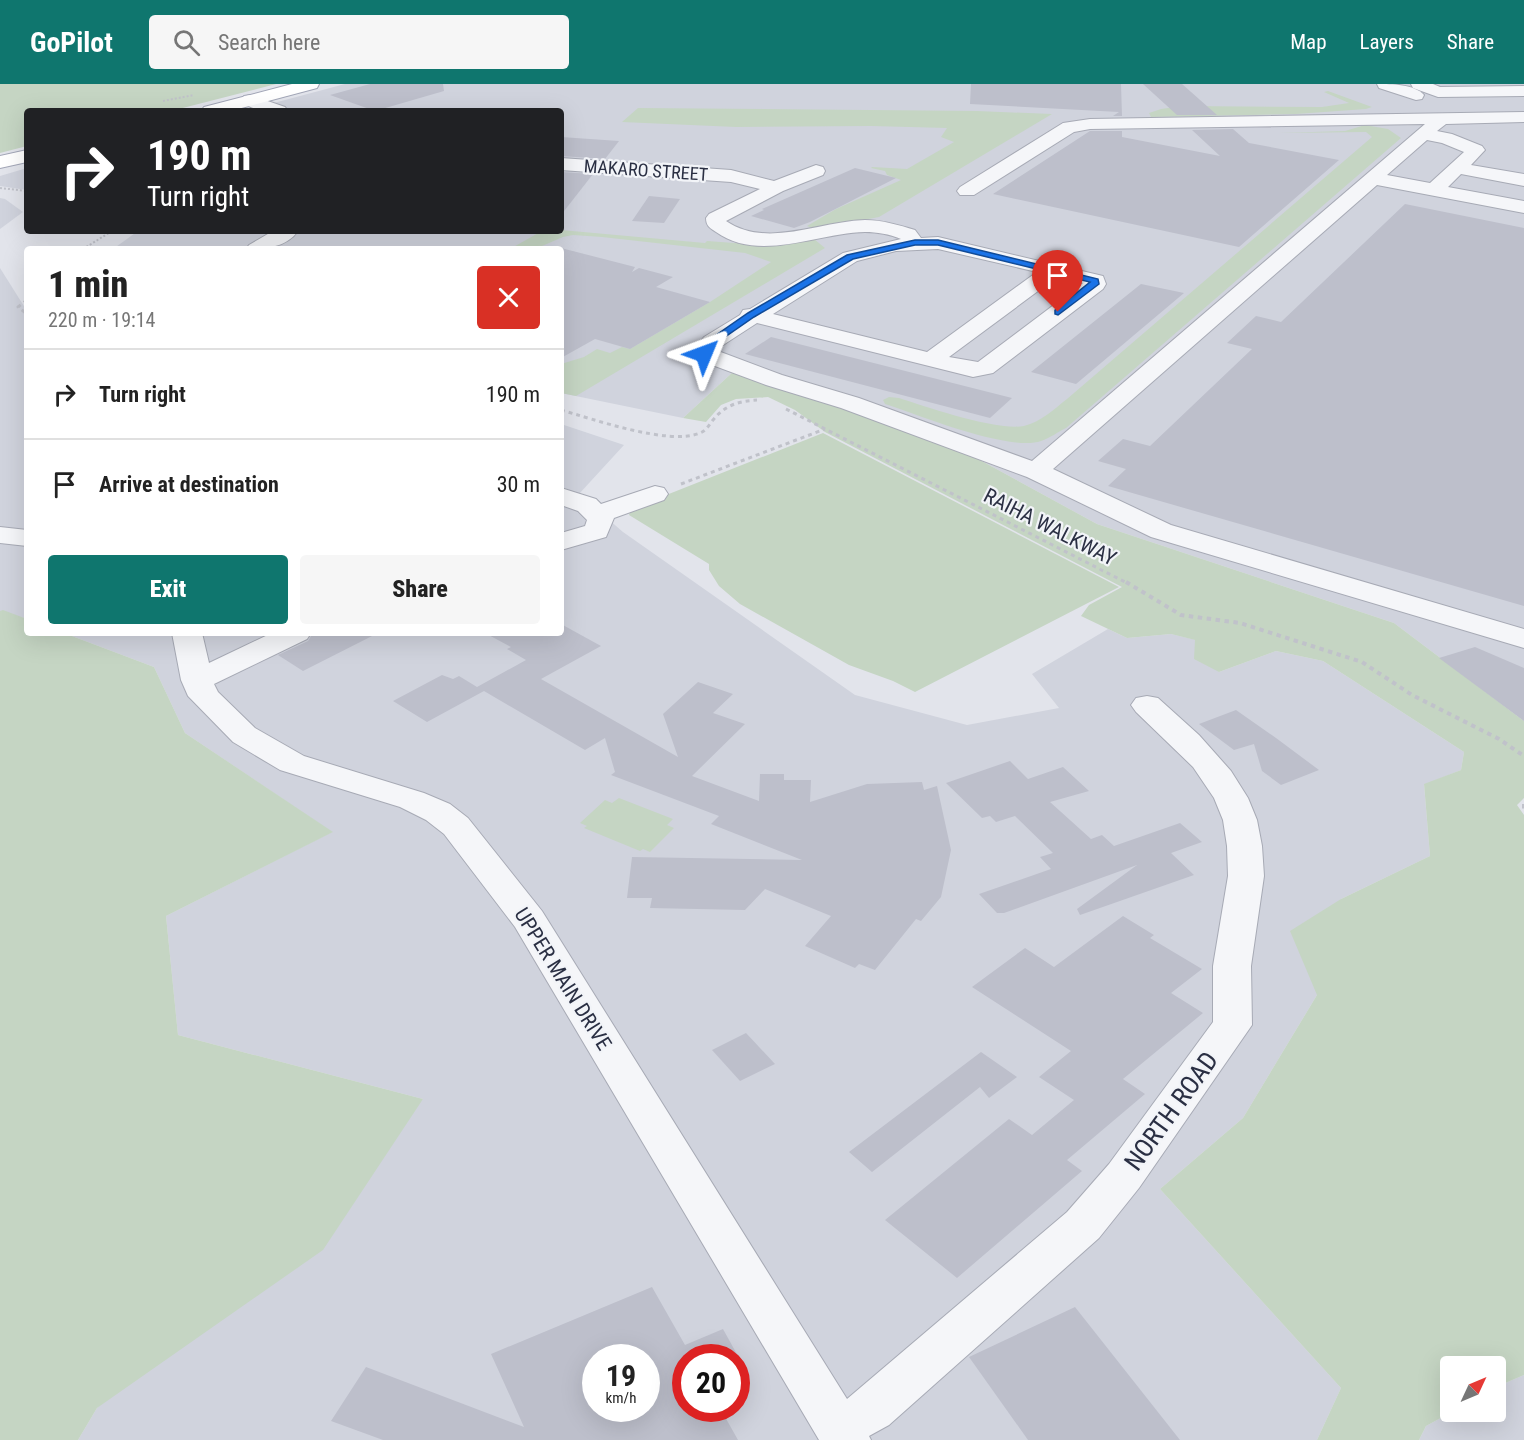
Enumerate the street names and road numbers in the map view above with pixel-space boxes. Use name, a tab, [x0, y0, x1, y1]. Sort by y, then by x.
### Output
street label: MAKARO STREET	[583, 155, 709, 185]
street label: RAIHA WALKWAY	[980, 483, 1120, 571]
street label: UPPER MAIN DRIVE	[510, 903, 616, 1055]
street label: NORTH ROAD	[1118, 1046, 1224, 1176]

